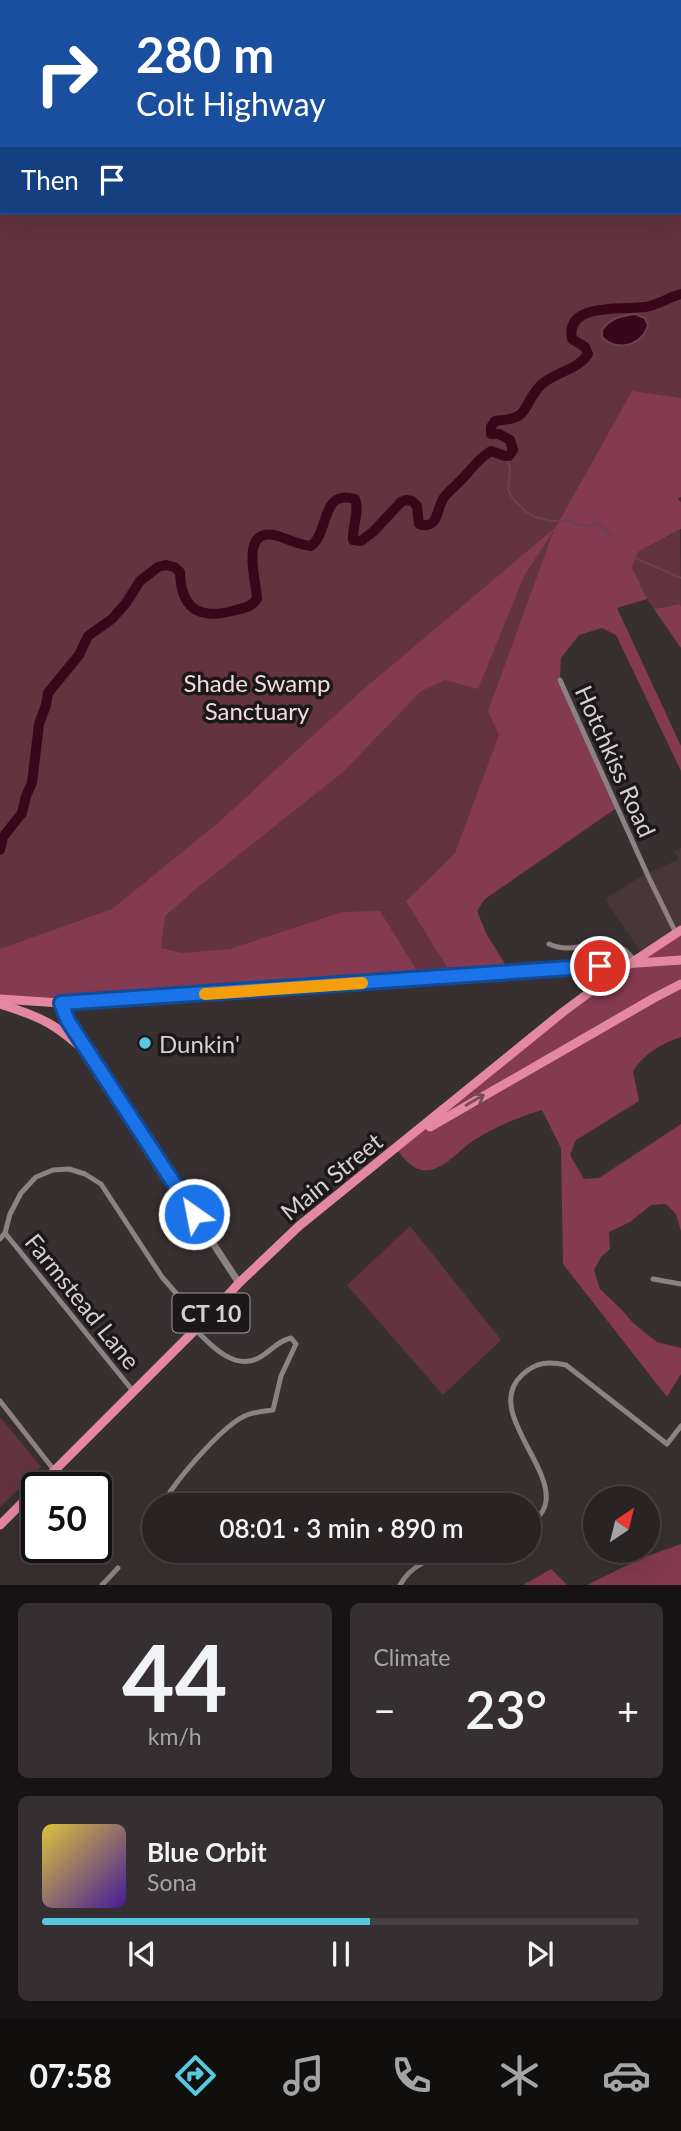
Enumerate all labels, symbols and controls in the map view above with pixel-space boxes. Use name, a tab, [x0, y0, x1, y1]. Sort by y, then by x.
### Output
text: 280 m	[136, 25, 274, 83]
icon: right	[21, 28, 112, 119]
text: Colt Highway	[136, 84, 326, 123]
icon: arrive	[93, 161, 131, 199]
text: Then	[21, 164, 79, 196]
park label: Shade Swamp Sanctuary	[184, 668, 330, 725]
street label: Hotchkiss Road	[570, 681, 662, 841]
pin	[570, 936, 630, 996]
icon: arrive	[581, 947, 619, 985]
place label: Dunkin'	[159, 1029, 240, 1058]
marker: Dunkin'	[137, 1035, 153, 1051]
one-way arrow	[464, 1093, 484, 1107]
street label: Main Street	[274, 1126, 388, 1226]
position arrow	[157, 1177, 231, 1251]
street label: Farmstead Lane	[20, 1227, 146, 1375]
road number: CT 10	[172, 1294, 249, 1332]
speed limit sign: 50	[21, 1472, 112, 1563]
north arrow	[583, 1486, 660, 1563]
map controls	[583, 1486, 660, 1563]
text: 08:01 · 3 min · 890 m	[219, 1512, 464, 1544]
text: 44	[122, 1622, 228, 1731]
text: Climate	[374, 1643, 450, 1671]
text: 23°	[465, 1678, 547, 1740]
text: −	[374, 1687, 396, 1733]
text: +	[617, 1687, 639, 1733]
text: km/h	[148, 1722, 202, 1750]
text: Blue Orbit	[147, 1836, 267, 1868]
text: Sona	[147, 1868, 197, 1896]
icon: previous	[123, 1935, 161, 1973]
icon: pause	[322, 1935, 360, 1973]
icon: next	[521, 1935, 559, 1973]
icon: directions	[171, 2051, 220, 2100]
icon: music	[279, 2051, 328, 2100]
icon: phone	[387, 2051, 436, 2100]
icon: climate	[495, 2051, 544, 2100]
icon: car	[602, 2051, 651, 2100]
text: 07:58	[29, 2056, 112, 2095]

